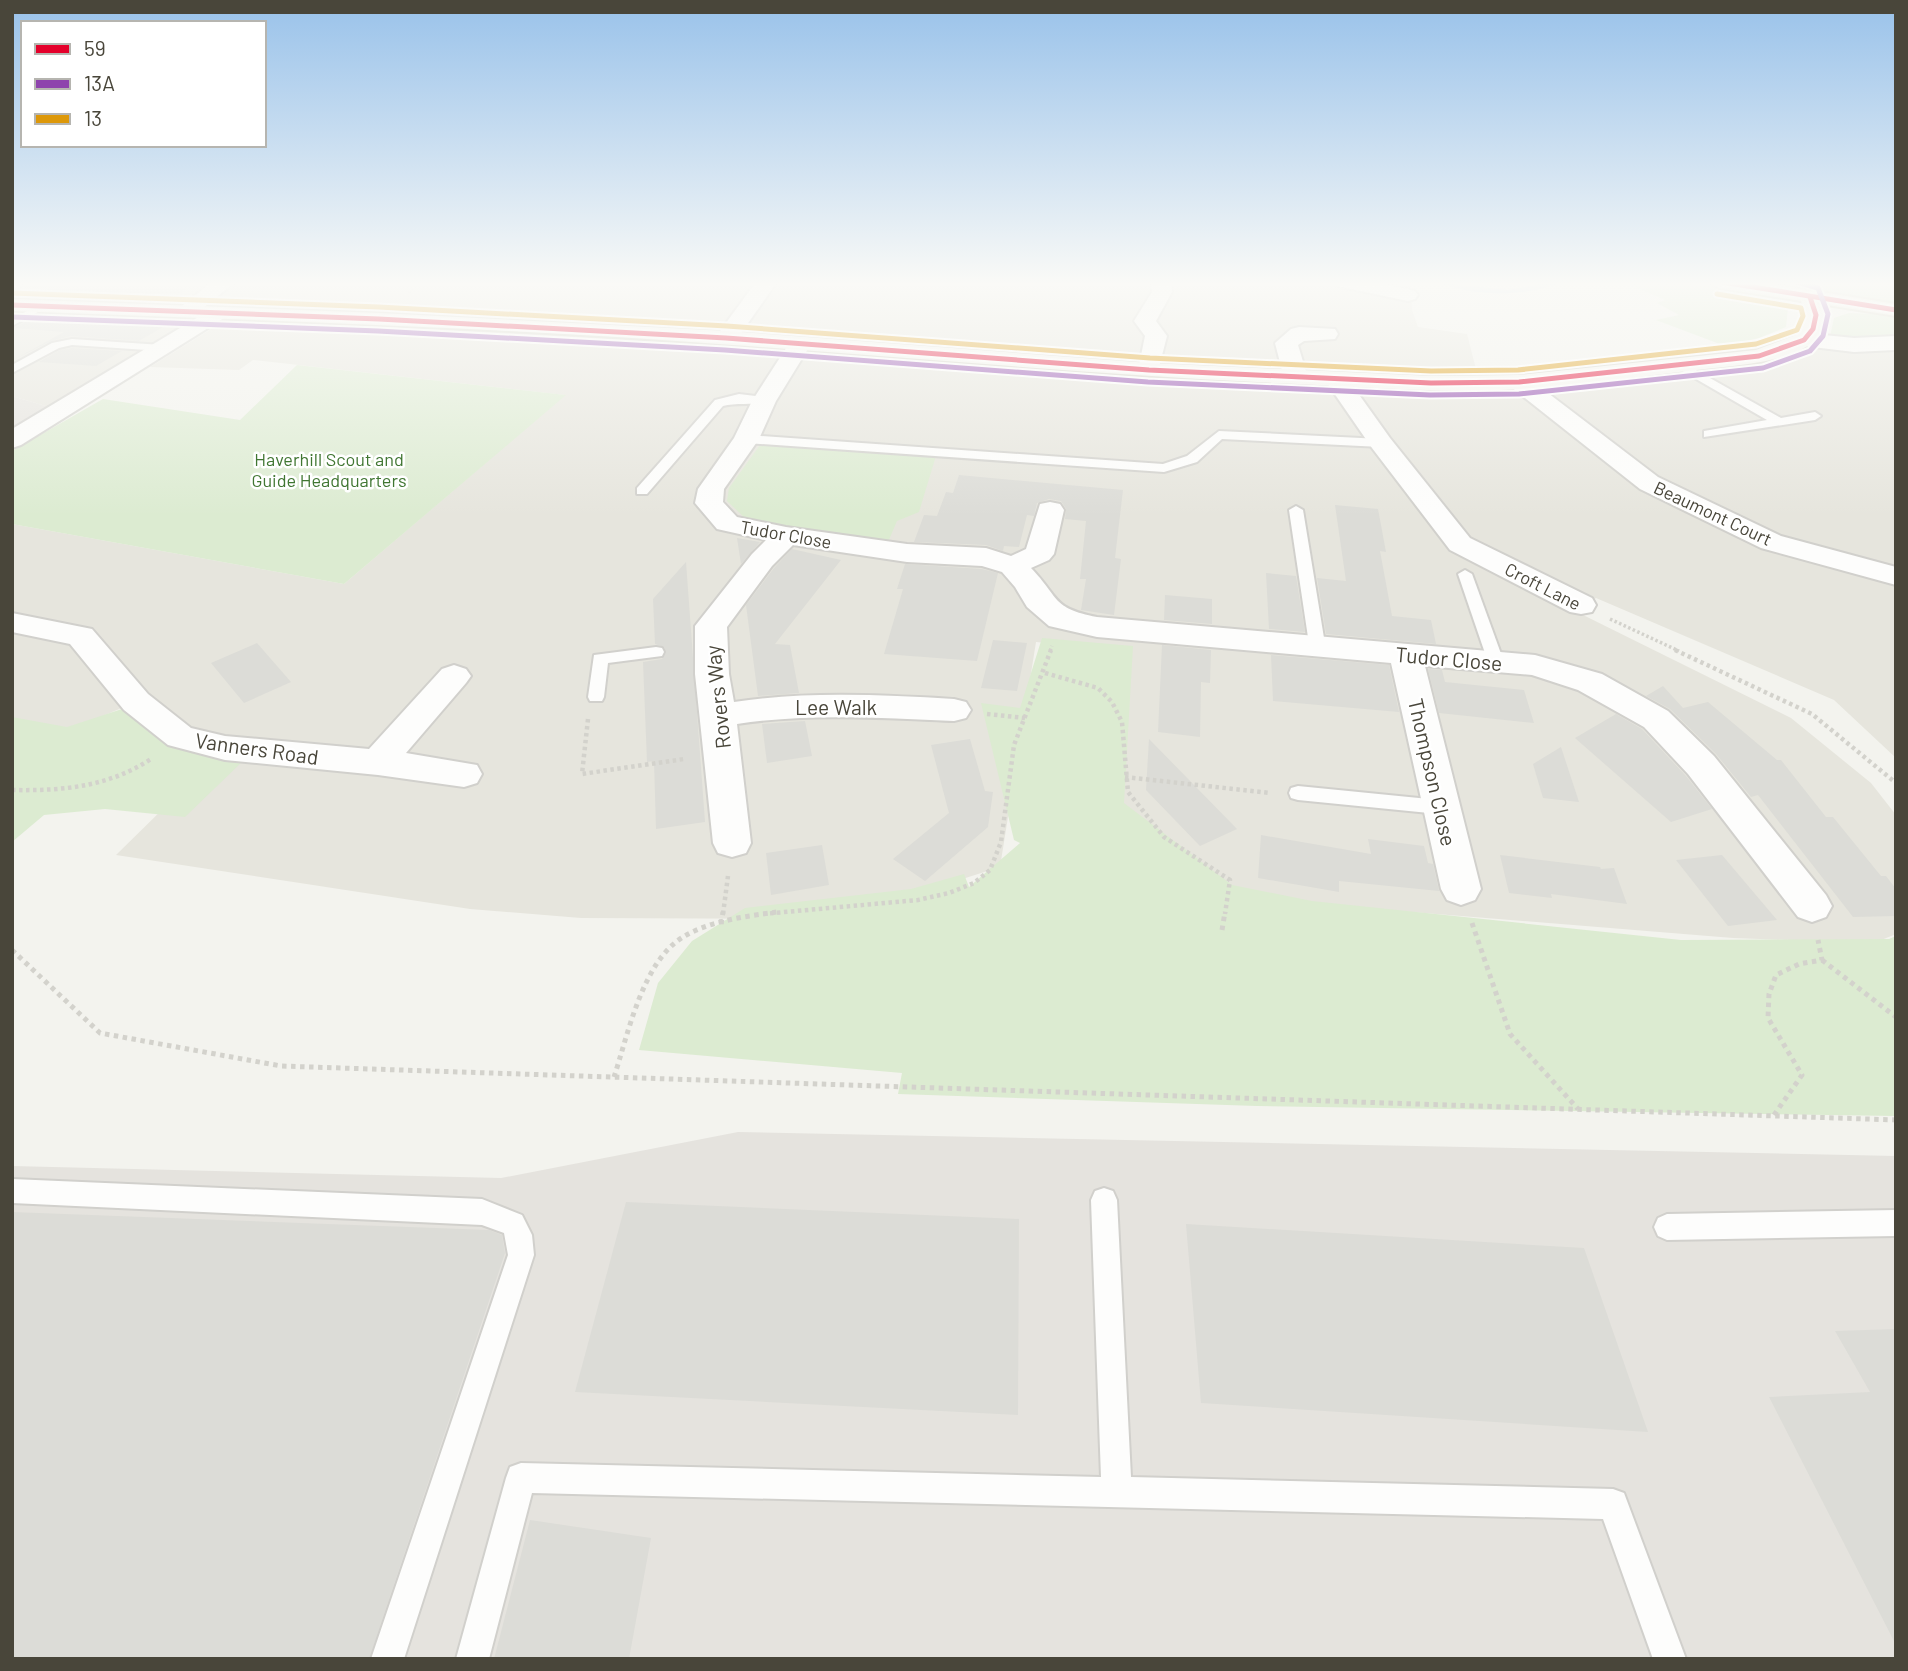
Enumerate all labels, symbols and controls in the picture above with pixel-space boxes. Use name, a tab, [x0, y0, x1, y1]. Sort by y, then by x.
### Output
legend	[21, 21, 266, 147]
text: 59	[84, 35, 106, 60]
text: 13A	[84, 70, 115, 95]
text: 13	[84, 105, 102, 130]
park label: Haverhill Scout and Guide Headquarters	[251, 448, 407, 491]
street label: Beaumont Court	[1650, 476, 1776, 550]
street label: Tudor Close	[739, 515, 833, 553]
street label: Croft Lane	[1501, 558, 1585, 614]
street label: Tudor Close	[1394, 641, 1504, 675]
street label: Rovers Way	[699, 644, 735, 750]
street label: Lee Walk	[795, 694, 877, 719]
street label: Thompson Close	[1404, 696, 1462, 848]
street label: Vanners Road	[194, 727, 320, 769]

